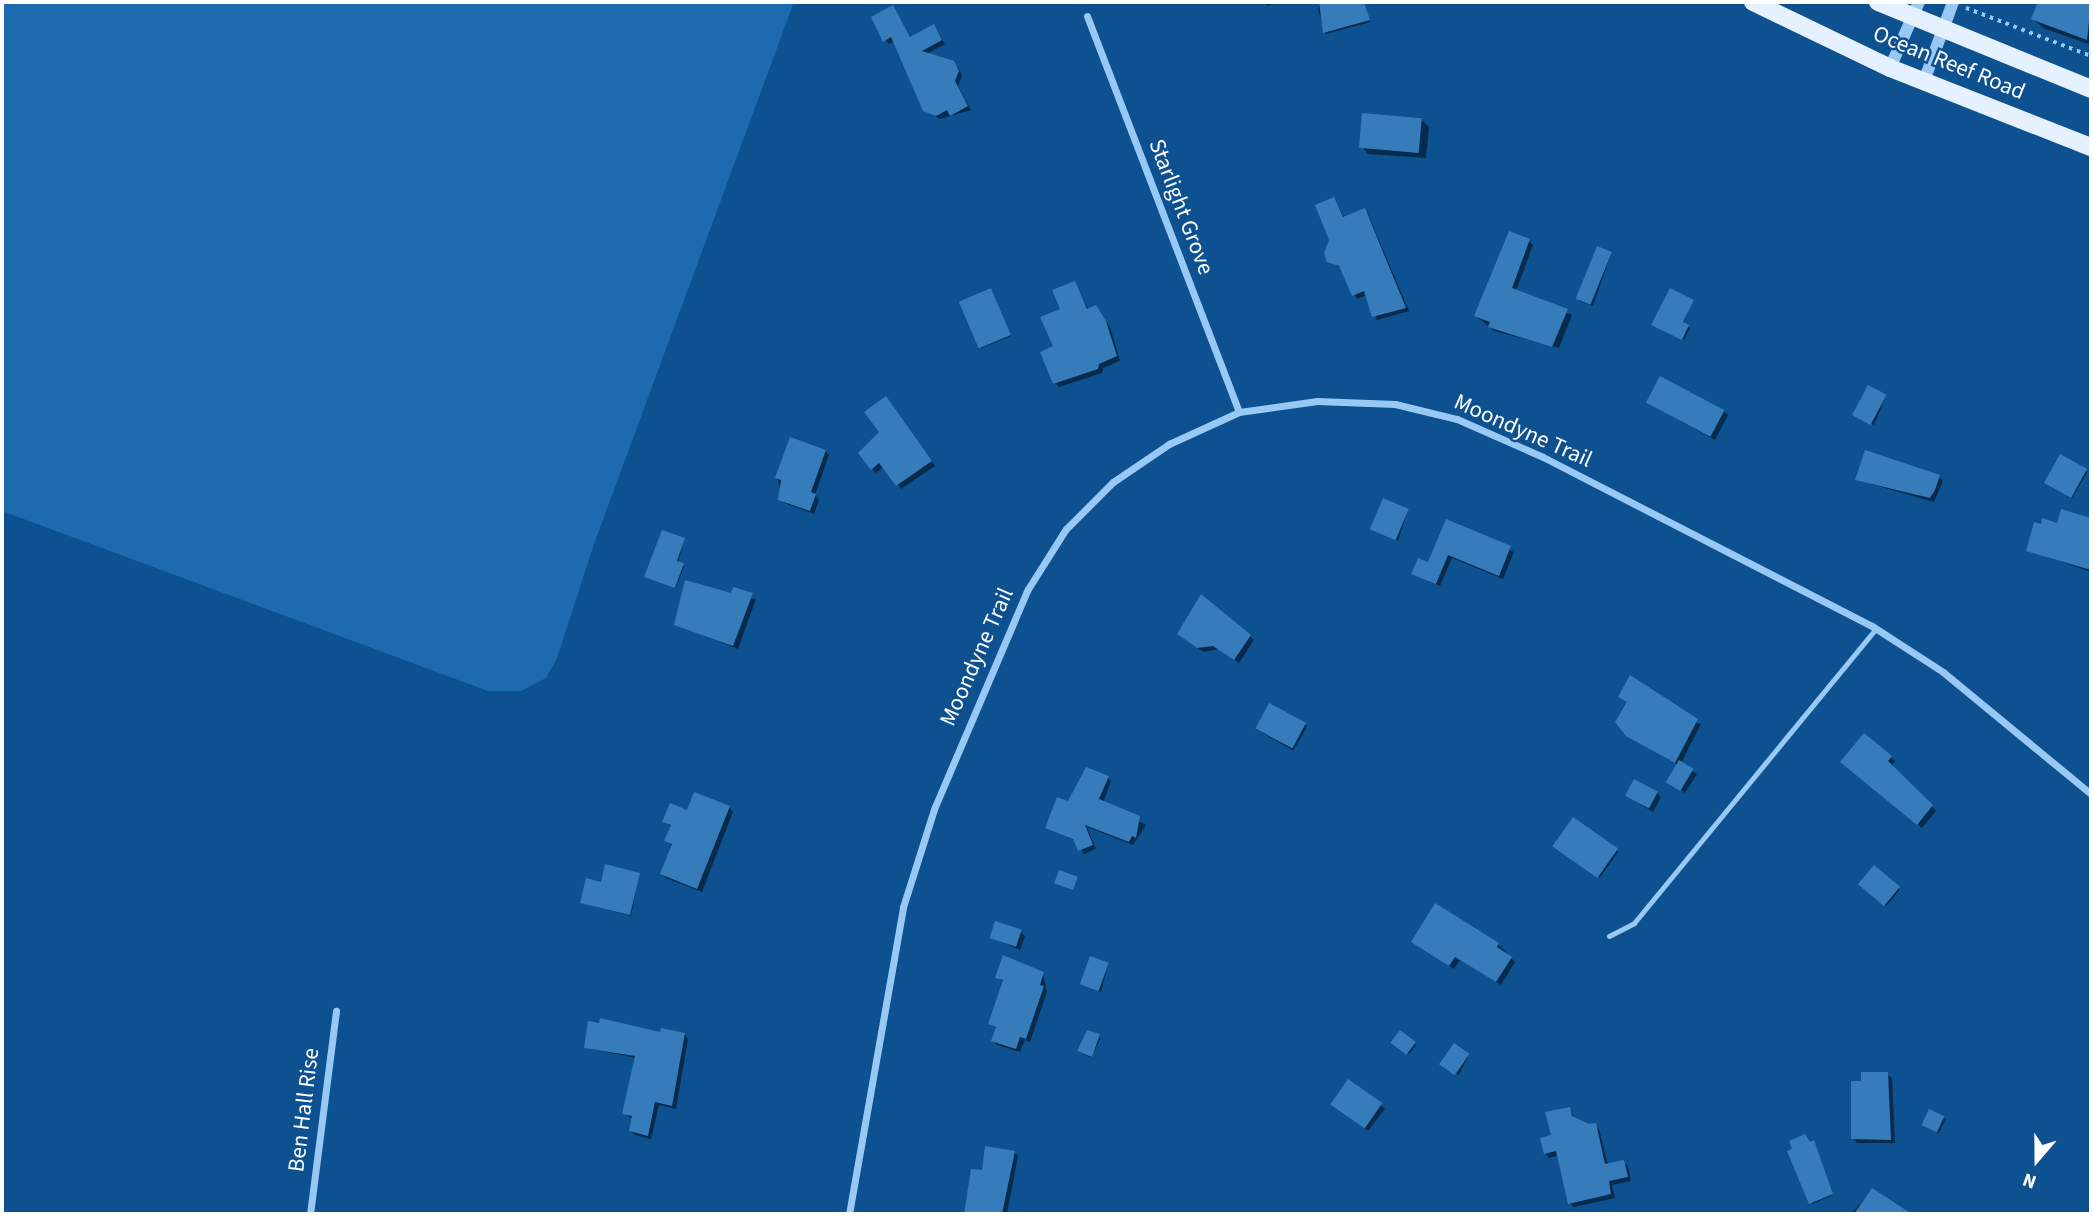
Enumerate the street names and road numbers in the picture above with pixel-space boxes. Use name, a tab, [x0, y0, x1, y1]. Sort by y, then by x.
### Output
street label: Ocean Reef Road	[1869, 20, 2029, 106]
street label: Starlight Grove	[1142, 135, 1220, 279]
street label: Moondyne Trail	[1450, 388, 1596, 474]
street label: Moondyne Trail	[934, 584, 1020, 730]
street label: Ben Hall Rise	[283, 1046, 325, 1174]

